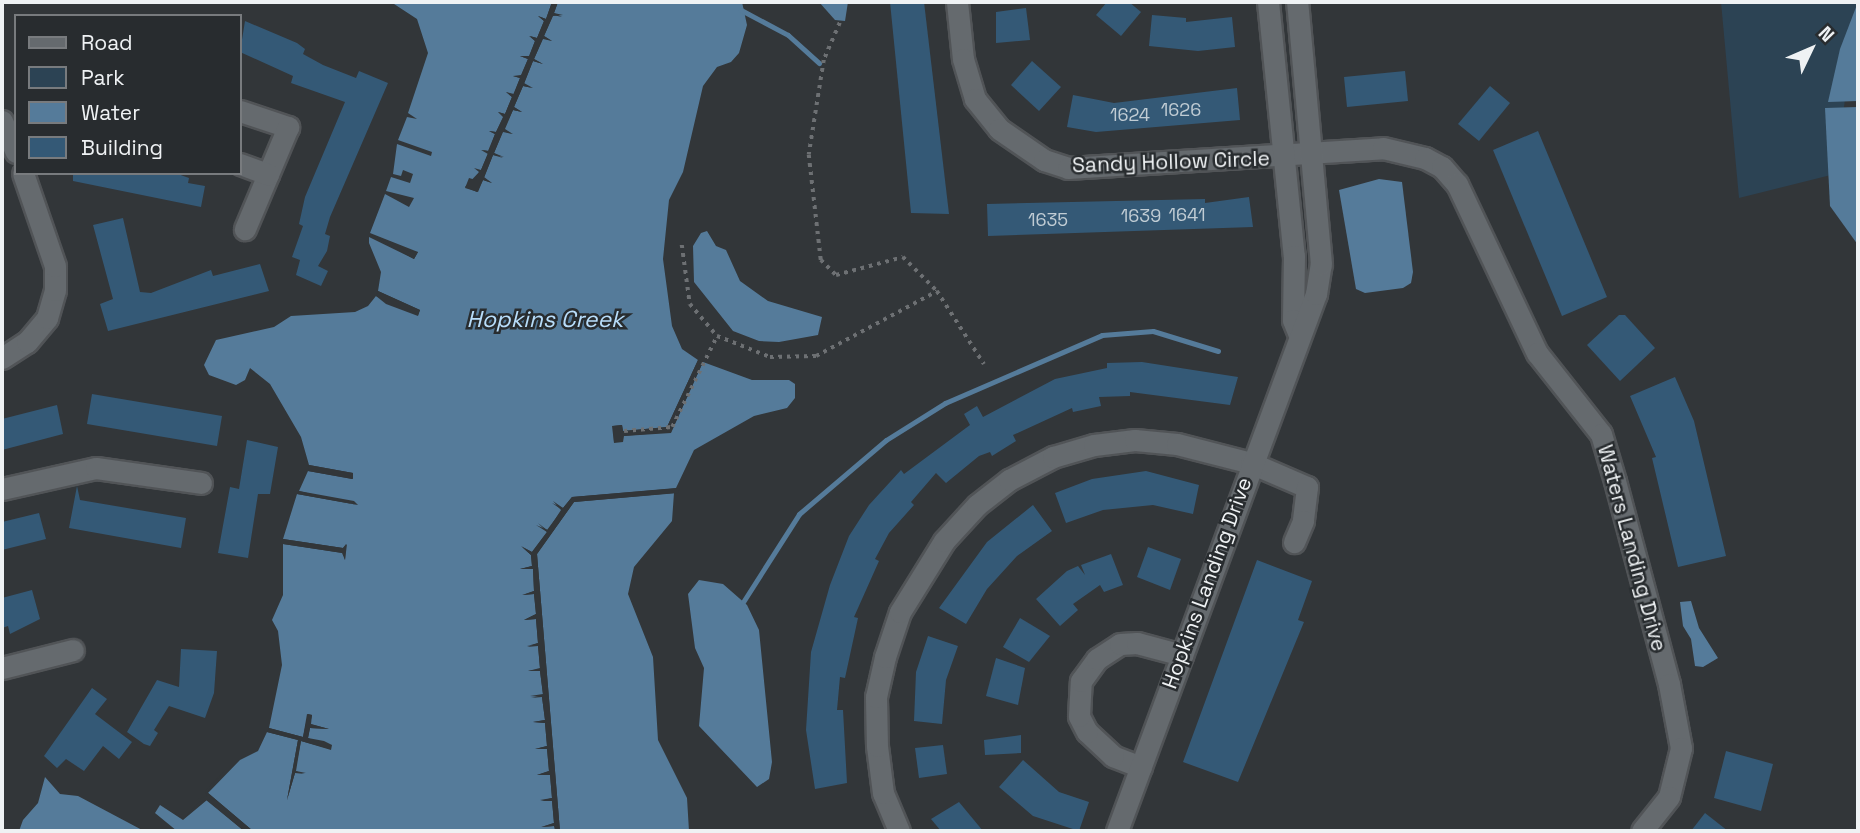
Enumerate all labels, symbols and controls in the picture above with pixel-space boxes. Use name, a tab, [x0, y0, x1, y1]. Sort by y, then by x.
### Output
legend	[14, 14, 242, 175]
north arrow	[1776, 14, 1846, 84]
text: N	[1813, 21, 1840, 47]
text: Road	[81, 29, 133, 56]
text: Park	[81, 64, 125, 91]
text: Water	[81, 99, 140, 126]
house number: 1626	[1161, 99, 1201, 121]
house number: 1624	[1110, 104, 1150, 126]
text: Building	[81, 134, 163, 161]
street label: Sandy Hollow Circle	[1072, 146, 1270, 178]
house number: 1641	[1169, 204, 1205, 226]
house number: 1639	[1121, 205, 1161, 227]
house number: 1635	[1028, 209, 1068, 231]
water label: Hopkins Creek	[467, 305, 623, 333]
street label: Waters Landing Drive	[1592, 442, 1672, 654]
street label: Hopkins Landing Drive	[1157, 474, 1257, 692]

